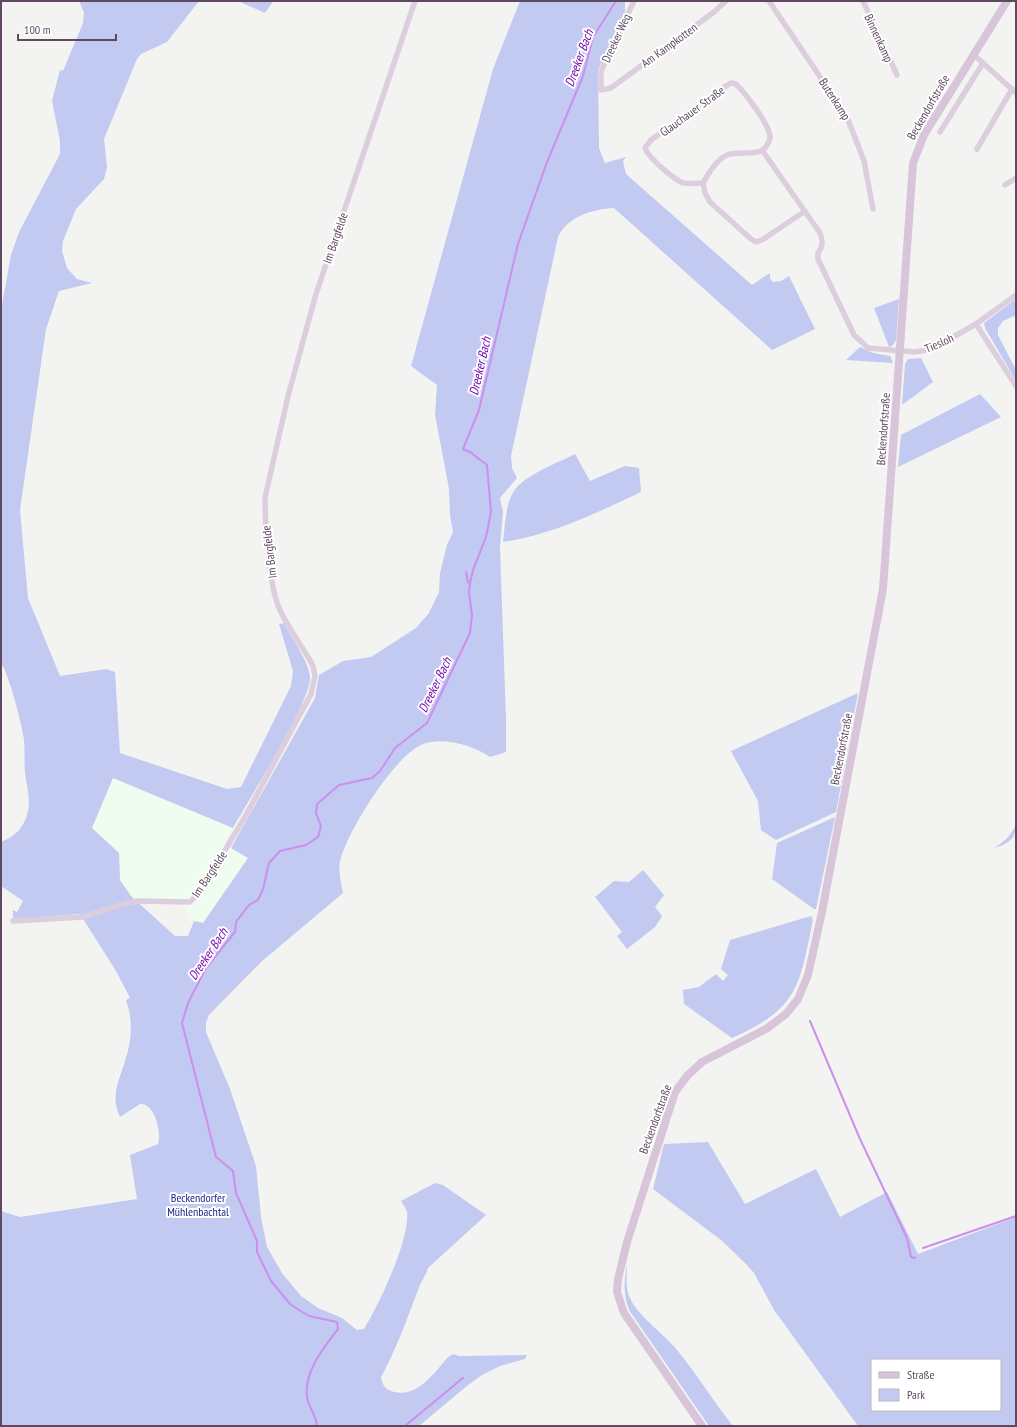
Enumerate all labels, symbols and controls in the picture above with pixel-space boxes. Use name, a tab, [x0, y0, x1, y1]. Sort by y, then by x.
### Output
street label: Dreeker Weg	[598, 11, 634, 65]
street label: Binnenkamp	[861, 11, 897, 65]
scale bar	[18, 16, 116, 42]
street label: Am Kampkotten	[638, 20, 700, 70]
text: 100 m	[24, 22, 51, 37]
water label: Dreeker Bach	[561, 26, 598, 89]
street label: Beckendorfstraße	[903, 72, 953, 142]
street label: Butenkamp	[816, 75, 854, 123]
street label: Glauchauer Straße	[657, 82, 727, 140]
street label: Im Bargfelde	[319, 210, 351, 265]
street label: Tiesloh	[922, 330, 956, 356]
water label: Dreeker Bach	[465, 334, 495, 397]
street label: Beckendorfstraße	[873, 392, 893, 466]
street label: Im Bargfelde	[258, 525, 280, 579]
water label: Dreeker Bach	[414, 653, 456, 715]
street label: Beckendorfstraße	[827, 712, 855, 786]
street label: Im Bargfelde	[188, 848, 230, 900]
water label: Dreeker Bach	[184, 924, 232, 983]
street label: Beckendorfstraße	[636, 1082, 674, 1156]
park label: Beckendorfer Mühlenbachtal	[167, 1190, 229, 1219]
legend	[871, 1359, 1001, 1411]
text: Straße	[907, 1367, 934, 1382]
text: Park	[907, 1387, 925, 1402]

